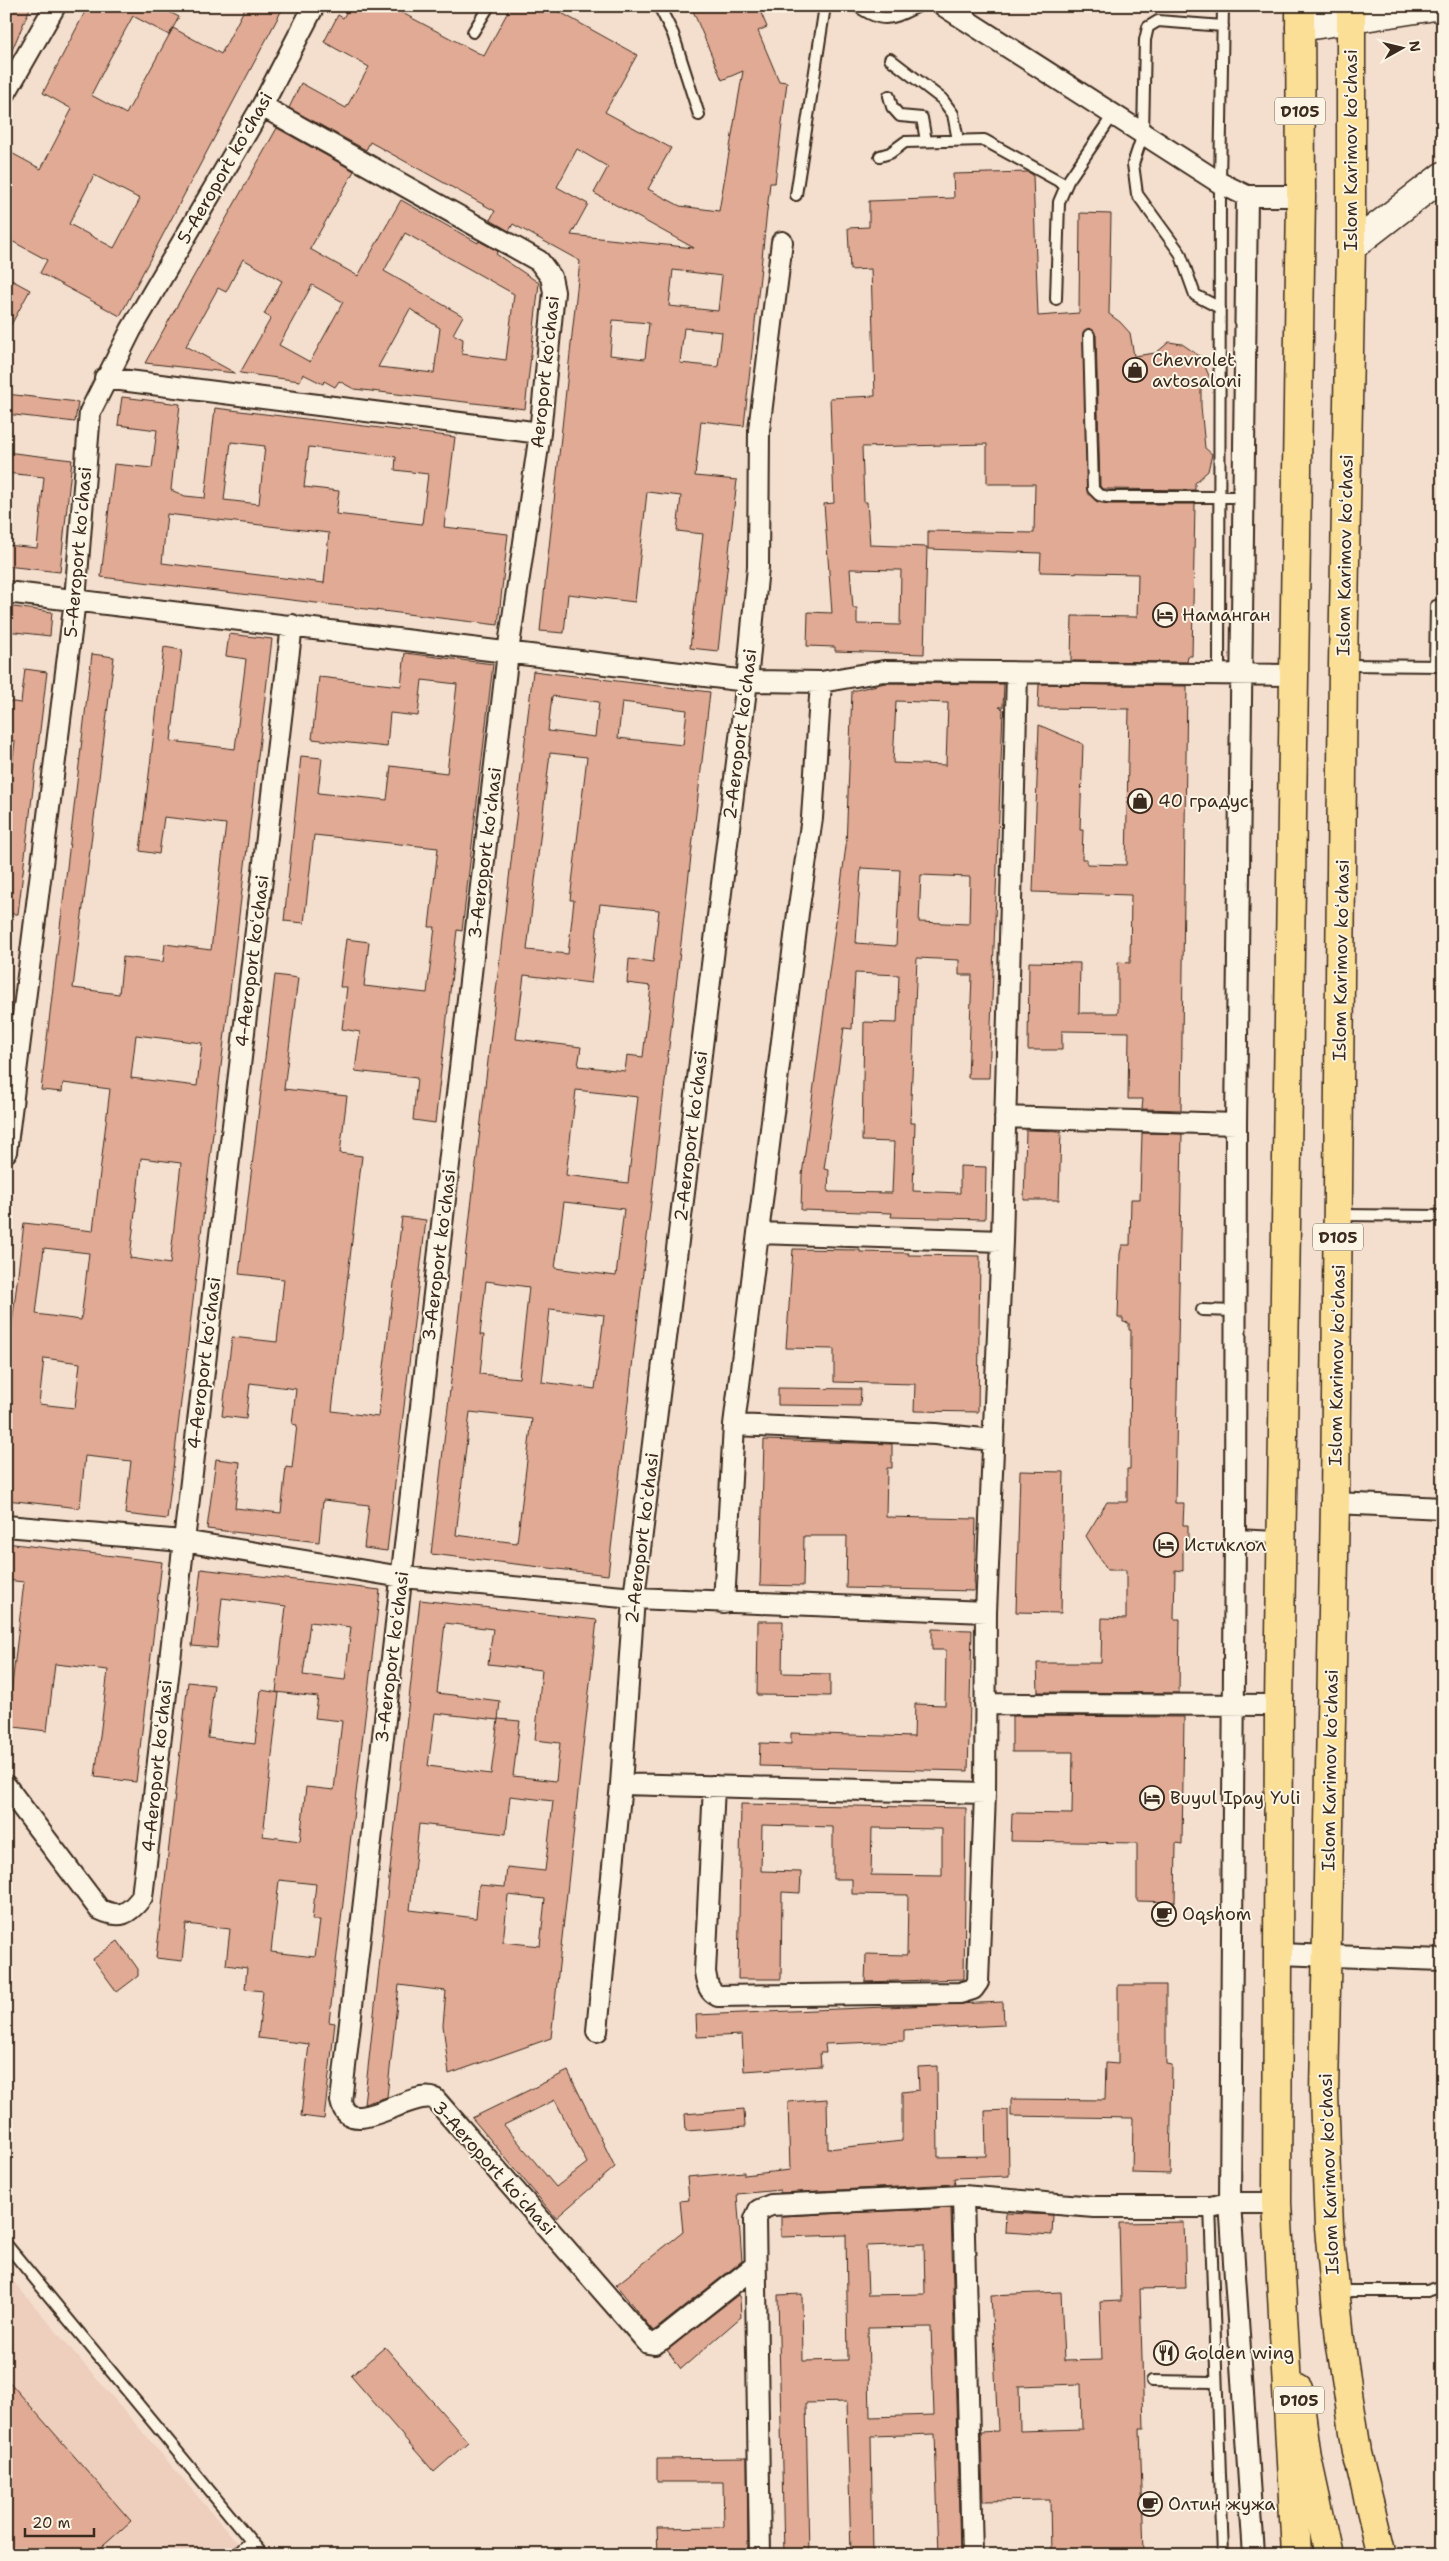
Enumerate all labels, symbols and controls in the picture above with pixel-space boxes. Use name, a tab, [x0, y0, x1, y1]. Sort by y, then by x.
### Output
north arrow	[1376, 22, 1426, 72]
text: N	[1405, 39, 1425, 53]
street label: Islom Karimov koʻchasi	[1339, 49, 1363, 251]
street label: 5-Aeroport koʻchasi	[172, 88, 278, 248]
road number: D105	[1275, 98, 1325, 124]
street label: Aeroport koʻchasi	[525, 295, 565, 449]
place label: Chevrolet avtosaloni	[1152, 348, 1242, 393]
shop icon: Chevrolet avtosaloni	[1122, 357, 1148, 383]
street label: Islom Karimov koʻchasi	[1331, 454, 1359, 656]
street label: 5-Aeroport koʻchasi	[59, 465, 97, 639]
hotel icon: Наманган	[1152, 602, 1178, 628]
place label: Наманган	[1182, 603, 1271, 627]
street label: 2-Aeroport koʻchasi	[718, 647, 762, 821]
street label: 3-Aeroport koʻchasi	[463, 766, 507, 940]
shop icon: 40 градус	[1127, 788, 1153, 814]
place label: 40 градус	[1158, 789, 1249, 813]
street label: Islom Karimov koʻchasi	[1327, 859, 1355, 1061]
street label: 4-Aeroport koʻchasi	[230, 874, 274, 1048]
street label: 2-Aeroport koʻchasi	[669, 1049, 713, 1223]
street label: 3-Aeroport koʻchasi	[417, 1168, 461, 1342]
road number: D105	[1313, 1224, 1363, 1250]
street label: Islom Karimov koʻchasi	[1323, 1264, 1351, 1466]
street label: 4-Aeroport koʻchasi	[182, 1276, 226, 1450]
street label: 2-Aeroport koʻchasi	[620, 1451, 664, 1625]
hotel icon: Истиклол	[1153, 1532, 1179, 1558]
place label: Истиклол	[1184, 1533, 1266, 1557]
street label: 3-Aeroport koʻchasi	[370, 1570, 414, 1744]
street label: Islom Karimov koʻchasi	[1316, 1669, 1344, 1871]
street label: 4-Aeroport koʻchasi	[136, 1679, 178, 1853]
hotel icon: Buyul Ipay Yuli	[1139, 1785, 1165, 1811]
place label: Buyul Ipay Yuli	[1170, 1786, 1301, 1810]
cafe icon: Oqshom	[1151, 1901, 1177, 1927]
place label: Oqshom	[1182, 1902, 1251, 1926]
street label: Islom Karimov koʻchasi	[1313, 2073, 1345, 2275]
street label: 3-Aeroport koʻchasi	[427, 2096, 561, 2240]
restaurant icon: Golden wing	[1153, 2340, 1179, 2366]
place label: Golden wing	[1184, 2341, 1294, 2365]
road number: D105	[1274, 2386, 1324, 2414]
cafe icon: Олтин жужа	[1137, 2491, 1163, 2517]
place label: Олтин жужа	[1168, 2492, 1276, 2516]
scale bar	[25, 2506, 94, 2538]
text: 20 m	[32, 2513, 71, 2533]

